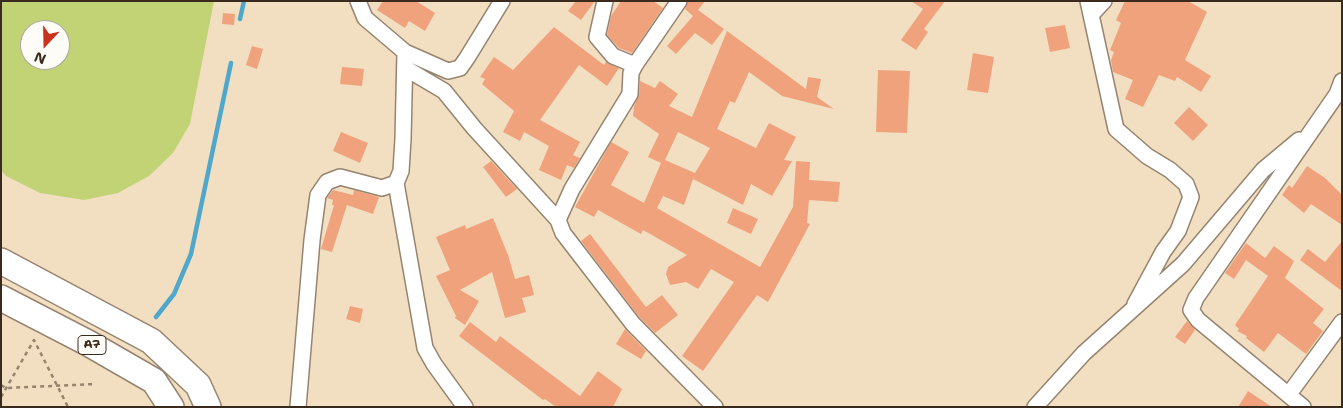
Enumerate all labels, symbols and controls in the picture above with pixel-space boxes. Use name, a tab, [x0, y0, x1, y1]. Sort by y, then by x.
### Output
north arrow	[20, 20, 70, 70]
text: N	[32, 48, 48, 68]
road number: A7	[78, 336, 106, 354]

